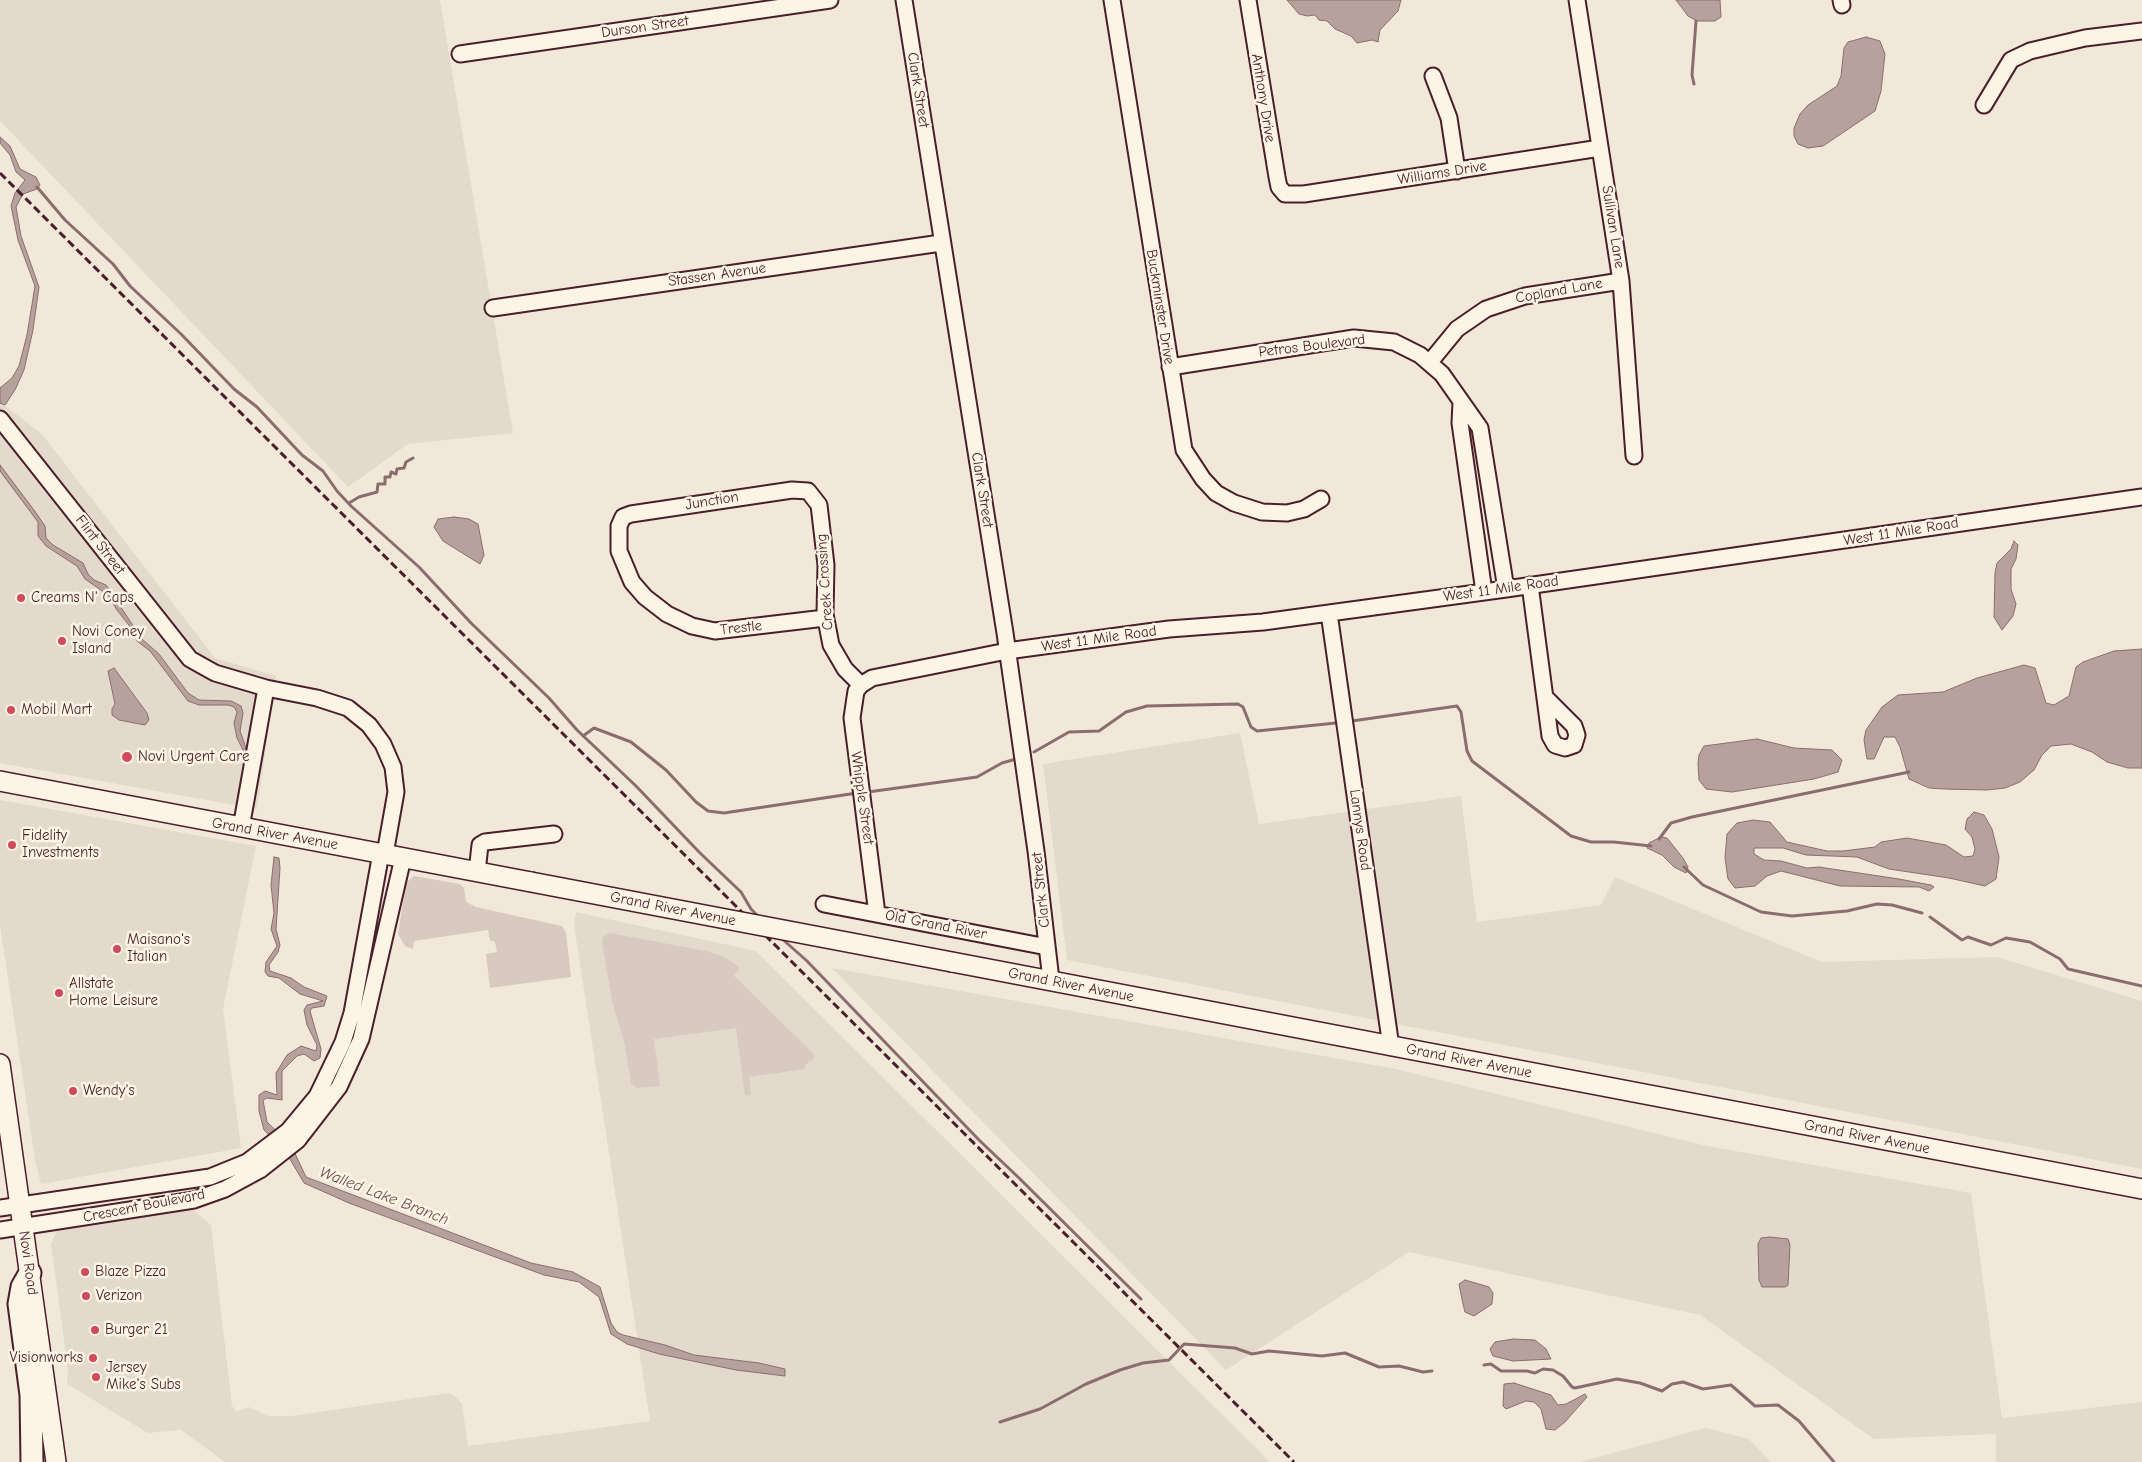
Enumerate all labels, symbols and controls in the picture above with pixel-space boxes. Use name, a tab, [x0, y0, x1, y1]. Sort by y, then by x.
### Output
street label: Durson Street	[600, 12, 690, 42]
street label: Clark Street	[903, 51, 933, 129]
street label: Anthony Drive	[1247, 52, 1279, 144]
street label: Williams Drive	[1396, 157, 1488, 189]
street label: Sullivan Lane	[1598, 184, 1628, 270]
street label: Buckminster Drive	[1142, 248, 1178, 366]
street label: Stassen Avenue	[667, 259, 767, 291]
street label: Copland Lane	[1514, 274, 1604, 308]
street label: Petros Boulevard	[1258, 331, 1366, 361]
street label: Clark Street	[967, 451, 997, 529]
street label: Junction	[684, 488, 740, 514]
street label: Flint Street	[71, 512, 129, 578]
street label: West 11 Mile Road	[1842, 514, 1960, 550]
street label: Creek Crossing	[813, 533, 837, 631]
street label: West 11 Mile Road	[1442, 572, 1560, 606]
place label: Creams N' Caps	[31, 589, 134, 607]
marker: Creams N' Caps	[15, 592, 27, 604]
street label: Trestle	[719, 617, 763, 639]
street label: West 11 Mile Road	[1040, 622, 1158, 656]
place label: Novi Coney Island	[72, 623, 144, 658]
marker: Novi Coney Island	[56, 635, 68, 647]
place label: Mobil Mart	[21, 701, 92, 719]
marker: Mobil Mart	[5, 704, 17, 716]
place label: Novi Urgent Care	[138, 748, 249, 766]
marker: Novi Urgent Care	[120, 750, 134, 764]
street label: Whipple Street	[847, 750, 877, 846]
street label: Lannys Road	[1345, 788, 1375, 872]
street label: Grand River Avenue	[210, 814, 340, 854]
place label: Fidelity Investments	[22, 827, 99, 862]
marker: Fidelity Investments	[6, 839, 18, 851]
street label: Clark Street	[1028, 851, 1054, 929]
street label: Grand River Avenue	[609, 888, 737, 930]
street label: Old Grand River	[884, 906, 988, 944]
place label: Maisano's Italian	[127, 931, 190, 966]
marker: Maisano's Italian	[111, 943, 123, 955]
street label: Grand River Avenue	[1007, 964, 1135, 1006]
place label: Allstate Home Leisure	[69, 975, 158, 1010]
marker: Allstate Home Leisure	[53, 987, 65, 999]
street label: Grand River Avenue	[1405, 1040, 1533, 1082]
place label: Wendy's	[83, 1082, 135, 1100]
marker: Wendy's	[67, 1085, 79, 1097]
street label: Grand River Avenue	[1803, 1116, 1931, 1158]
water label: Walled Lake Branch	[317, 1163, 451, 1229]
street label: Crescent Boulevard	[82, 1185, 206, 1227]
street label: Novi Road	[15, 1230, 41, 1296]
place label: Blaze Pizza	[95, 1263, 166, 1281]
marker: Blaze Pizza	[79, 1266, 91, 1278]
place label: Verizon	[96, 1287, 142, 1305]
marker: Verizon	[80, 1290, 92, 1302]
place label: Burger 21	[105, 1321, 168, 1339]
marker: Burger 21	[89, 1324, 101, 1336]
place label: Visionworks	[10, 1349, 83, 1367]
marker: Visionworks	[87, 1352, 99, 1364]
place label: Jersey Mike's Subs	[106, 1359, 181, 1394]
marker: Jersey Mike's Subs	[90, 1371, 102, 1383]

